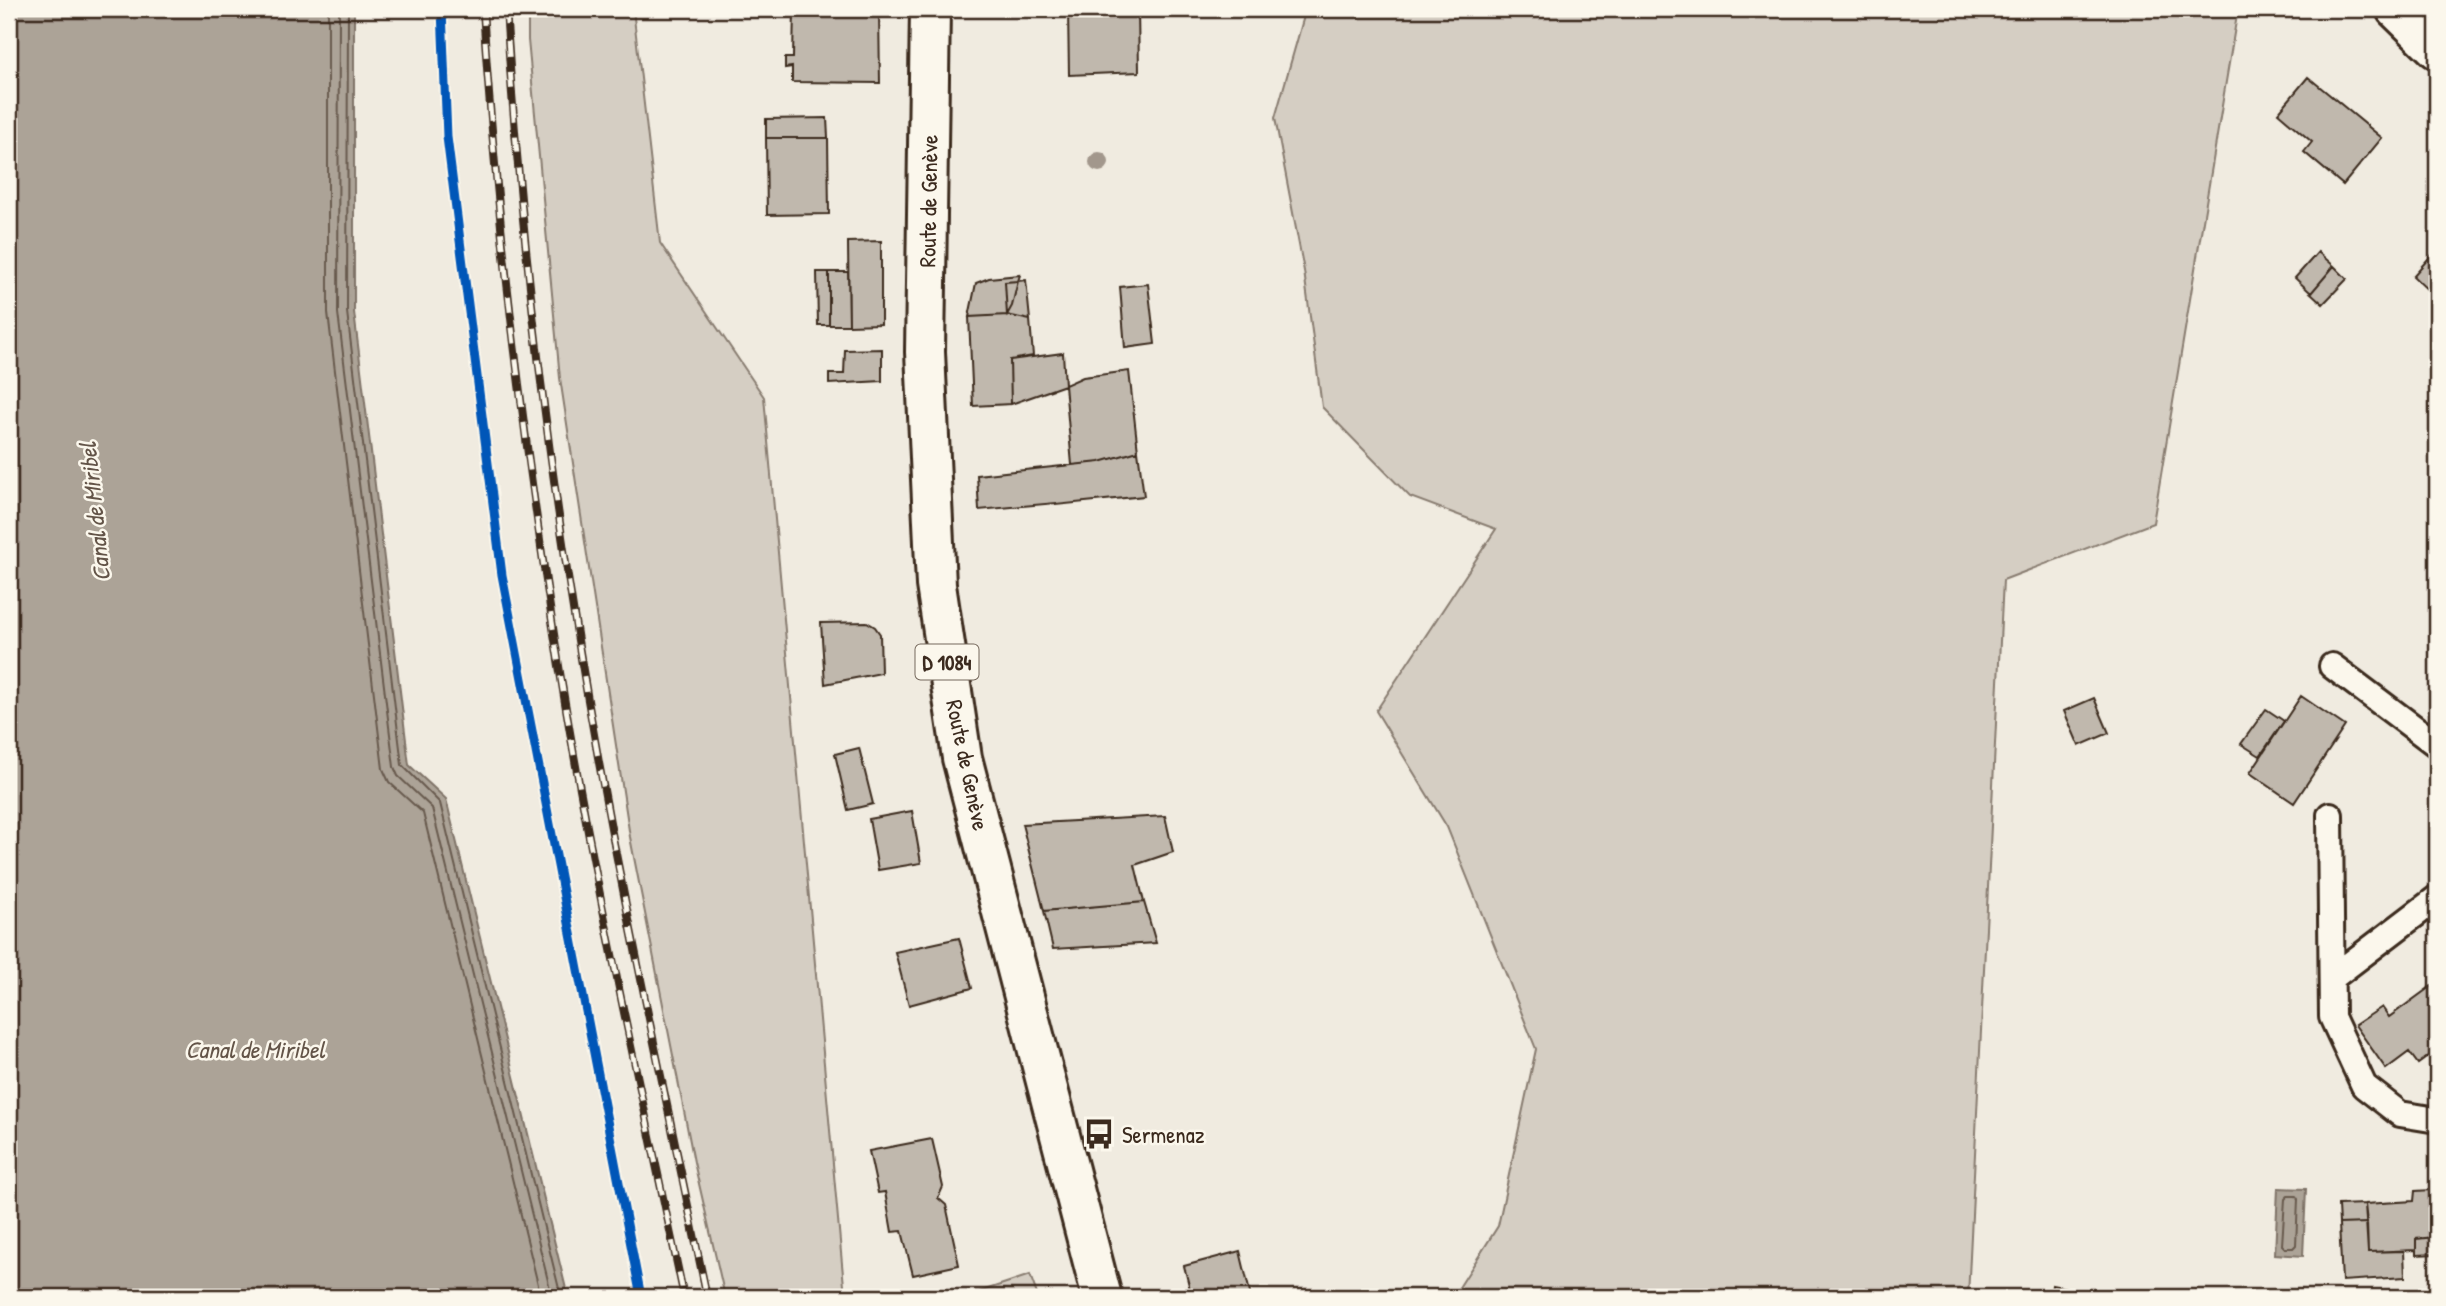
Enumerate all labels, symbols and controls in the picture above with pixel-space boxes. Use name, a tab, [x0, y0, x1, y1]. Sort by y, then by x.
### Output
street label: Route de Genève	[911, 134, 945, 268]
water label: Canal de Miribel	[71, 439, 117, 583]
road number: D 1084	[916, 644, 978, 680]
street label: Route de Genève	[939, 697, 997, 833]
water label: Canal de Miribel	[185, 1033, 326, 1065]
bus stop icon: Sermenaz	[1082, 1117, 1116, 1151]
place label: Sermenaz	[1122, 1119, 1205, 1150]

